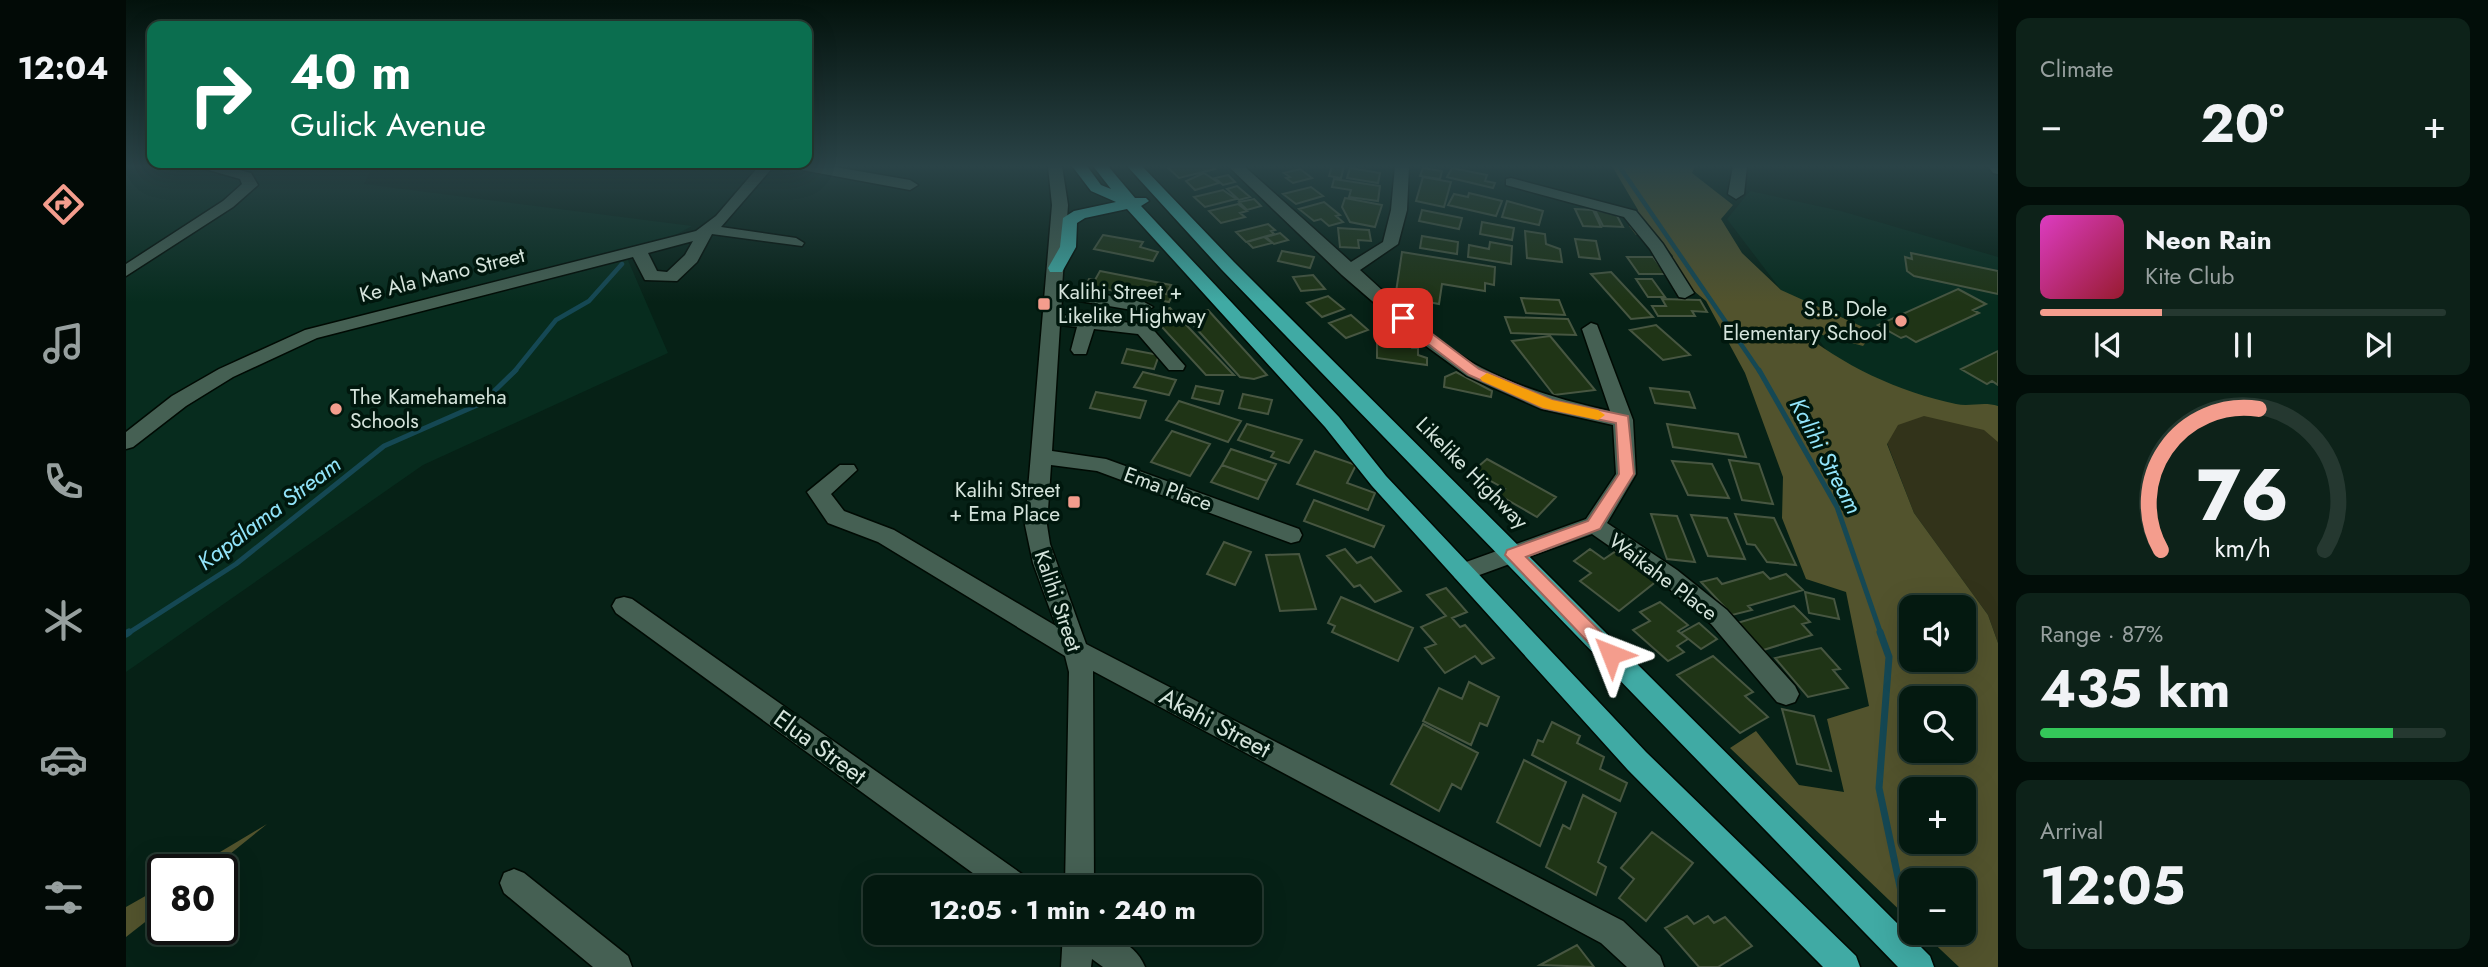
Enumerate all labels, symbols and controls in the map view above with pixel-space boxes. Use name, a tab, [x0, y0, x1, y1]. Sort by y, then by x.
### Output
text: 40 m	[290, 37, 412, 107]
text: 12:04	[17, 45, 109, 91]
icon: right	[175, 49, 266, 140]
text: Climate	[2040, 52, 2113, 86]
text: 20°	[2201, 86, 2285, 162]
text: −	[2040, 97, 2062, 152]
text: +	[2423, 97, 2446, 152]
text: Gulick Avenue	[290, 102, 486, 148]
icon: directions	[39, 180, 88, 229]
text: Neon Rain	[2145, 221, 2272, 259]
street label: Ke Ala Mano Street	[356, 240, 528, 310]
text: Kite Club	[2145, 259, 2234, 293]
place label: Kalihi Street + Likelike Highway	[1058, 277, 1207, 331]
pin	[1373, 288, 1433, 348]
place label: S.B. Dole Elementary School	[1723, 294, 1887, 348]
marker: Kalihi Street + Likelike Highway	[1036, 296, 1052, 312]
icon: arrive	[1384, 299, 1422, 337]
marker: S.B. Dole Elementary School	[1893, 313, 1909, 329]
icon: music	[39, 319, 88, 368]
icon: previous	[2089, 326, 2127, 364]
icon: pause	[2224, 326, 2262, 364]
icon: next	[2359, 326, 2397, 364]
place label: The Kamehameha Schools	[350, 382, 507, 436]
water label: Kalihi Stream	[1781, 392, 1871, 520]
marker: The Kamehameha Schools	[328, 401, 344, 417]
street label: Likelike Highway	[1409, 410, 1535, 536]
text: 76	[2197, 442, 2289, 547]
water label: Kapālama Stream	[190, 448, 348, 578]
icon: phone	[39, 457, 88, 506]
street label: Ema Place	[1120, 459, 1216, 519]
place label: Kalihi Street + Ema Place	[949, 475, 1060, 529]
marker: Kalihi Street + Ema Place	[1066, 494, 1082, 510]
street label: Waikahe Place	[1602, 526, 1724, 628]
text: km/h	[2215, 529, 2271, 565]
street label: Kalihi Street	[1027, 546, 1089, 656]
map controls	[1899, 595, 1976, 945]
button: sound	[1899, 595, 1976, 672]
icon: climate	[39, 596, 88, 645]
position arrow	[1574, 617, 1648, 691]
text: Range · 87%	[2040, 617, 2163, 651]
text: 435 km	[2040, 651, 2230, 727]
street label: Akahi Street	[1153, 679, 1277, 767]
button: search	[1899, 686, 1976, 763]
street label: Elua Street	[767, 701, 874, 792]
icon: car	[39, 735, 88, 784]
button: +	[1899, 777, 1976, 854]
text: Arrival	[2040, 814, 2103, 848]
text: 12:05	[2040, 848, 2185, 924]
speed limit sign: 80	[147, 854, 238, 945]
button: −	[1899, 868, 1976, 945]
icon: filters	[39, 873, 88, 922]
text: 12:05 · 1 min · 240 m	[929, 891, 1196, 929]

